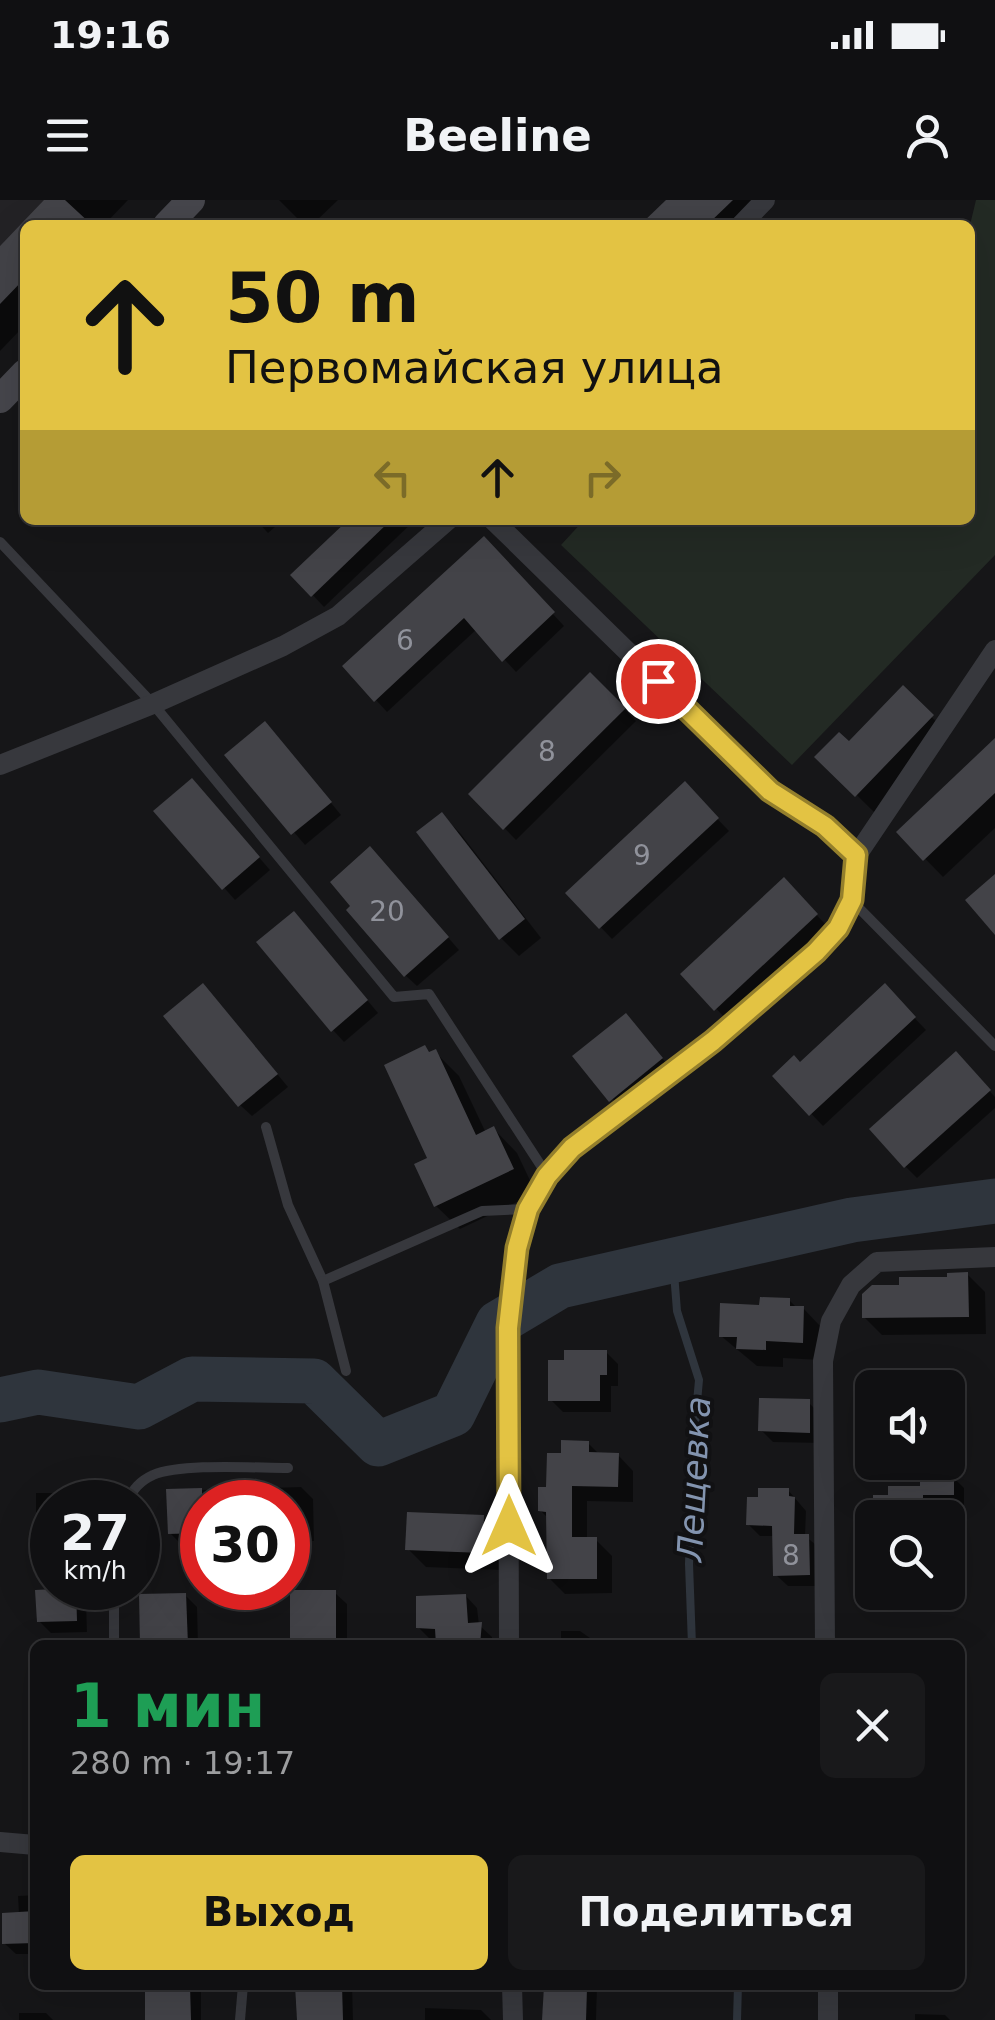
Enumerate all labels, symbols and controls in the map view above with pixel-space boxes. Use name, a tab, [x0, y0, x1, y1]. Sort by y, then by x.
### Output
text: 19:16	[50, 13, 171, 57]
icon: menu	[40, 108, 95, 163]
icon: person	[900, 108, 955, 163]
text: Beeline	[403, 109, 592, 162]
text: 50 m	[225, 257, 420, 339]
icon: ahead	[60, 260, 190, 390]
text: Первомайская улица	[225, 341, 724, 394]
icon: left	[365, 450, 420, 505]
icon: ahead	[470, 450, 525, 505]
icon: right	[575, 450, 630, 505]
house number: 6	[396, 624, 414, 657]
pin	[616, 639, 701, 724]
icon: arrive	[631, 654, 686, 709]
house number: 8	[538, 735, 556, 768]
house number: 9	[633, 839, 651, 872]
house number: 20	[369, 895, 405, 928]
map controls	[855, 1370, 965, 1610]
button: sound	[855, 1370, 965, 1480]
water label: Лещевка	[670, 1395, 718, 1565]
position arrow	[457, 1474, 561, 1578]
speed limit sign: 30	[180, 1480, 310, 1610]
button: search	[855, 1500, 965, 1610]
text: 27	[60, 1504, 130, 1562]
house number: 8	[782, 1539, 800, 1572]
text: km/h	[63, 1556, 127, 1585]
text: 1 мин	[70, 1671, 265, 1741]
button: close	[820, 1673, 925, 1778]
text: 280 m · 19:17	[70, 1744, 295, 1782]
button: Выход	[70, 1855, 488, 1970]
button: Поделиться	[508, 1855, 925, 1970]

